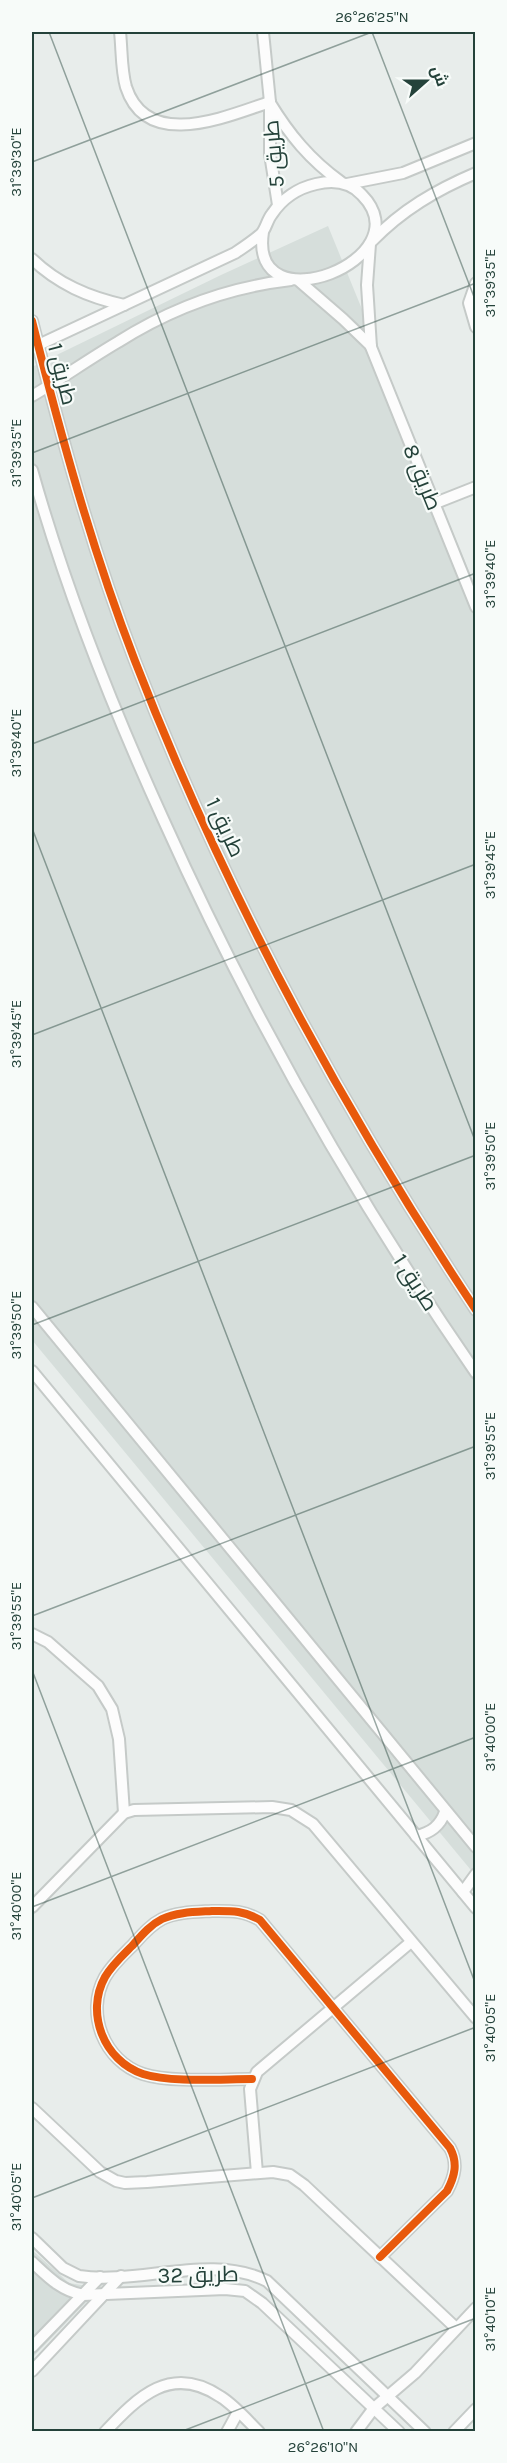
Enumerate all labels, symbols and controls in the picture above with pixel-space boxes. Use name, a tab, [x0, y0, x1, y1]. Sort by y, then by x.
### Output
text: 26°26'25"N	[335, 8, 409, 26]
north arrow	[396, 51, 456, 111]
text: ش	[427, 63, 452, 89]
street label: طريق 5	[258, 119, 290, 189]
text: 31°39'30"E	[7, 127, 25, 197]
text: 31°39'35"E	[481, 249, 499, 317]
street label: طريق 1	[42, 341, 82, 408]
text: 31°39'35"E	[7, 419, 25, 487]
street label: طريق 8	[397, 441, 447, 514]
text: 31°39'40"E	[481, 540, 499, 608]
text: 31°39'40"E	[7, 709, 25, 777]
street label: طريق 1	[200, 793, 250, 861]
text: 31°39'45"E	[481, 831, 499, 899]
text: 31°39'45"E	[7, 1000, 25, 1068]
text: 31°39'50"E	[481, 1122, 499, 1190]
street label: طريق 1	[387, 1249, 443, 1316]
text: 31°39'50"E	[7, 1291, 25, 1359]
text: 31°39'55"E	[481, 1412, 499, 1480]
text: 31°39'55"E	[7, 1582, 25, 1650]
text: 31°40'00"E	[481, 1702, 499, 1772]
text: 31°40'00"E	[7, 1871, 25, 1941]
text: 31°40'05"E	[481, 1994, 499, 2062]
text: 31°40'05"E	[7, 2163, 25, 2231]
street label: طريق 32	[157, 2261, 239, 2289]
text: 31°40'10"E	[481, 2286, 499, 2352]
text: 26°26'10"N	[288, 2438, 358, 2456]

